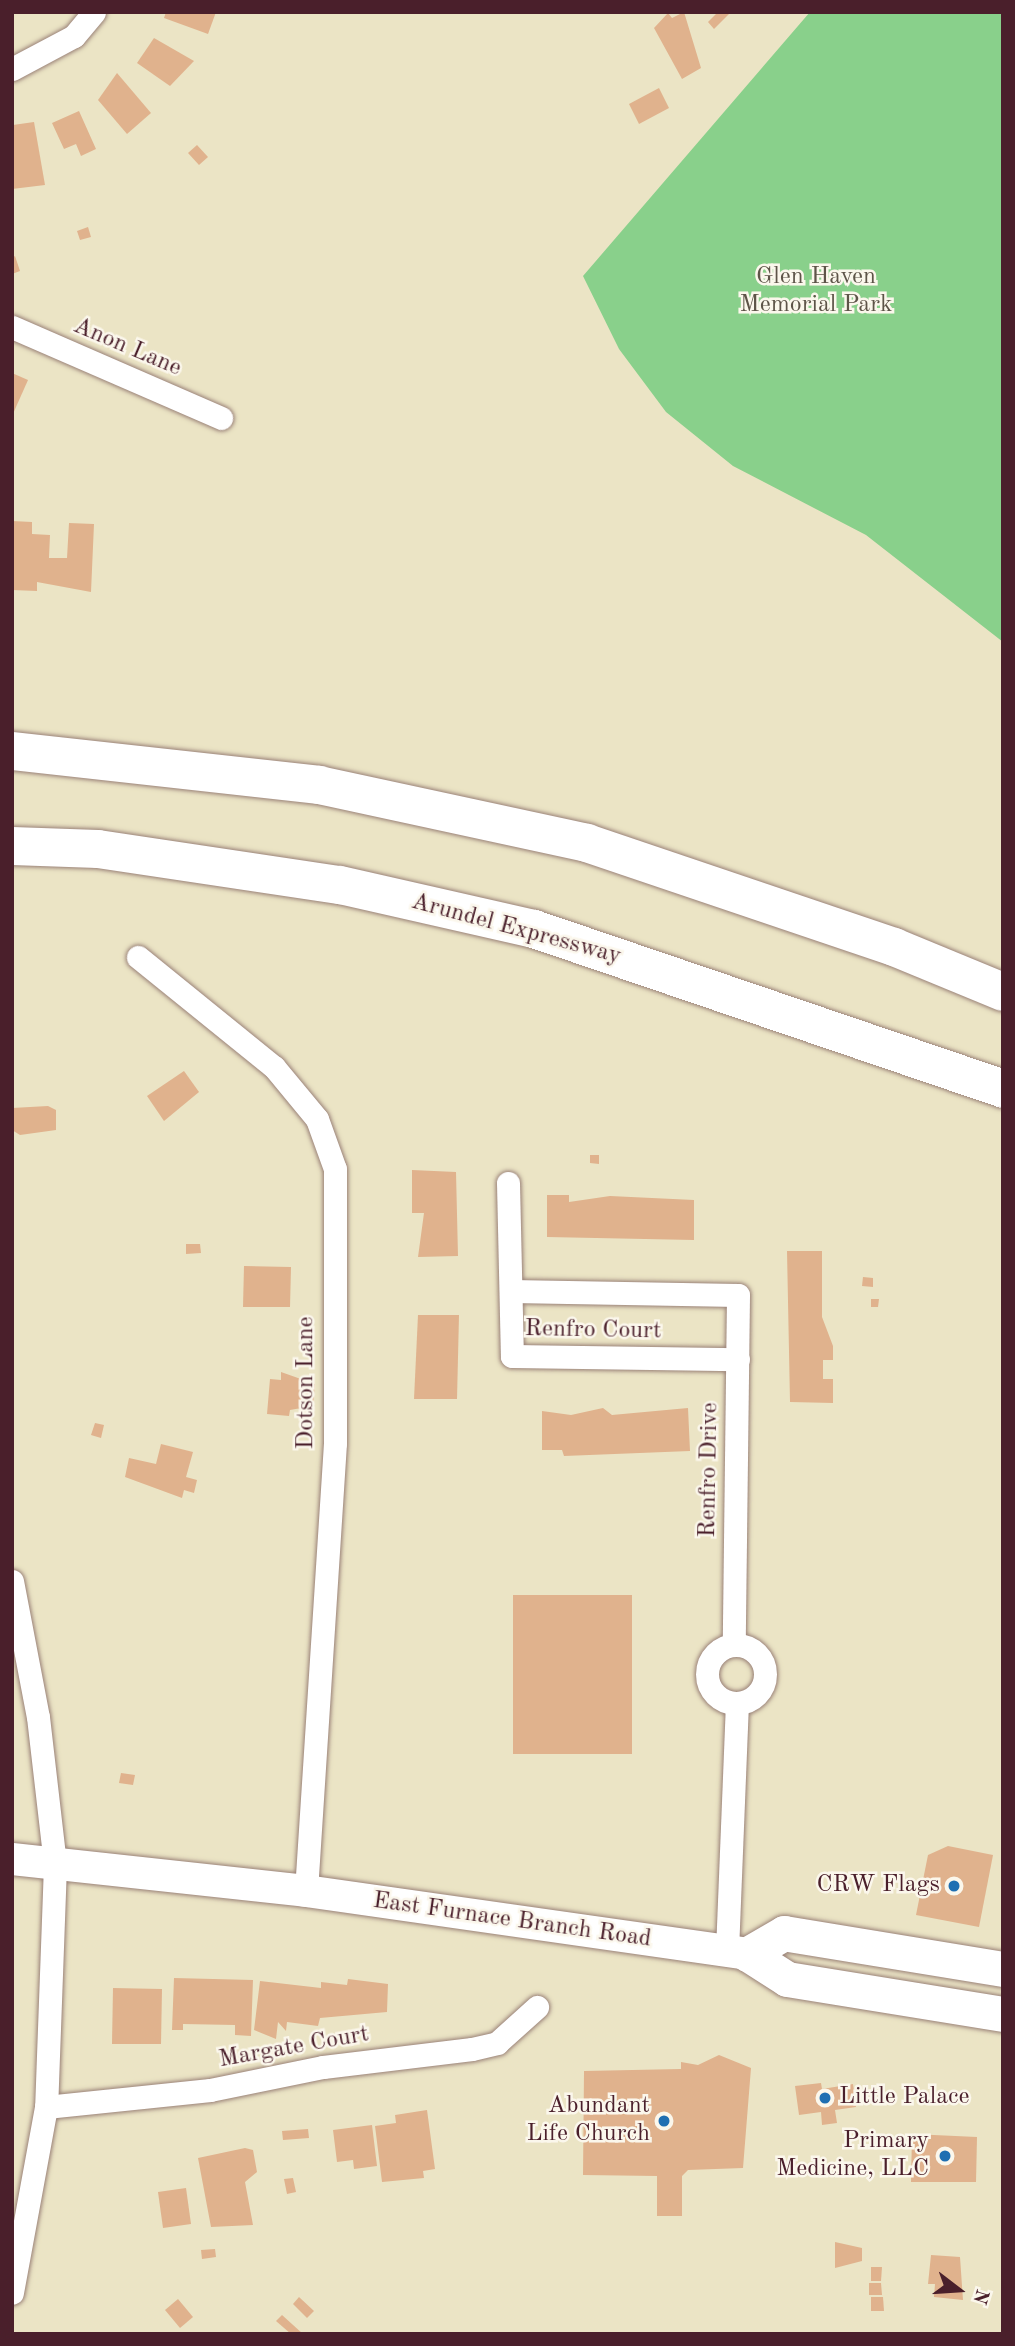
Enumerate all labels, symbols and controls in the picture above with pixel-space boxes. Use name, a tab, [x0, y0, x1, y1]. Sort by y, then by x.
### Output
park label: Glen Haven Memorial Park	[740, 264, 892, 320]
street label: Anon Lane	[69, 312, 185, 384]
street label: Arundel Expressway	[408, 888, 624, 972]
street label: Renfro Court	[524, 1315, 662, 1347]
street label: Dotson Lane	[293, 1317, 321, 1449]
street label: Renfro Drive	[694, 1402, 726, 1538]
place label: CRW Flags	[816, 1872, 940, 1900]
marker: CRW Flags	[946, 1878, 962, 1894]
street label: East Furnace Branch Road	[371, 1887, 653, 1955]
street label: Margate Court	[217, 2021, 371, 2075]
place label: Little Palace	[839, 2084, 970, 2112]
marker: Little Palace	[817, 2090, 833, 2106]
place label: Abundant Life Church	[526, 2093, 650, 2149]
marker: Abundant Life Church	[656, 2113, 672, 2129]
place label: Primary Medicine, LLC	[776, 2128, 929, 2184]
marker: Primary Medicine, LLC	[935, 2146, 955, 2166]
north arrow	[924, 2255, 994, 2325]
text: N	[968, 2287, 991, 2306]

